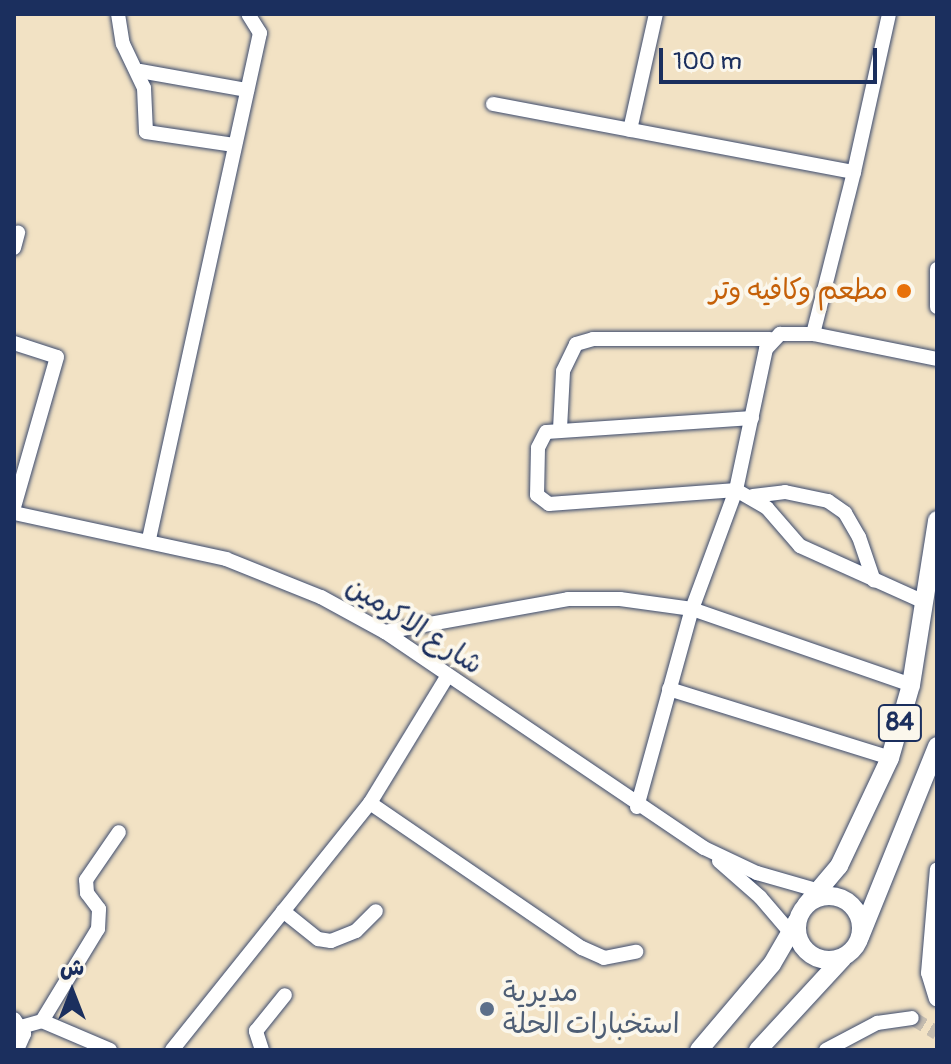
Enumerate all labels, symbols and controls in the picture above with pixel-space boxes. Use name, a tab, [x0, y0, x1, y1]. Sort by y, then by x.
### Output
scale bar	[663, 32, 881, 82]
text: 100 m	[673, 47, 742, 76]
place label: مطعم وكافيه وتر	[709, 274, 888, 308]
marker: مطعم وكافيه وتر	[895, 282, 913, 300]
street label: شارع الاكرمين	[340, 570, 488, 682]
road number: 84	[876, 701, 924, 745]
north arrow	[32, 952, 112, 1032]
text: ش	[60, 954, 84, 982]
place label: مديرية استخبارات الحلة	[503, 976, 680, 1042]
marker: مديرية استخبارات الحلة	[478, 1000, 496, 1018]

